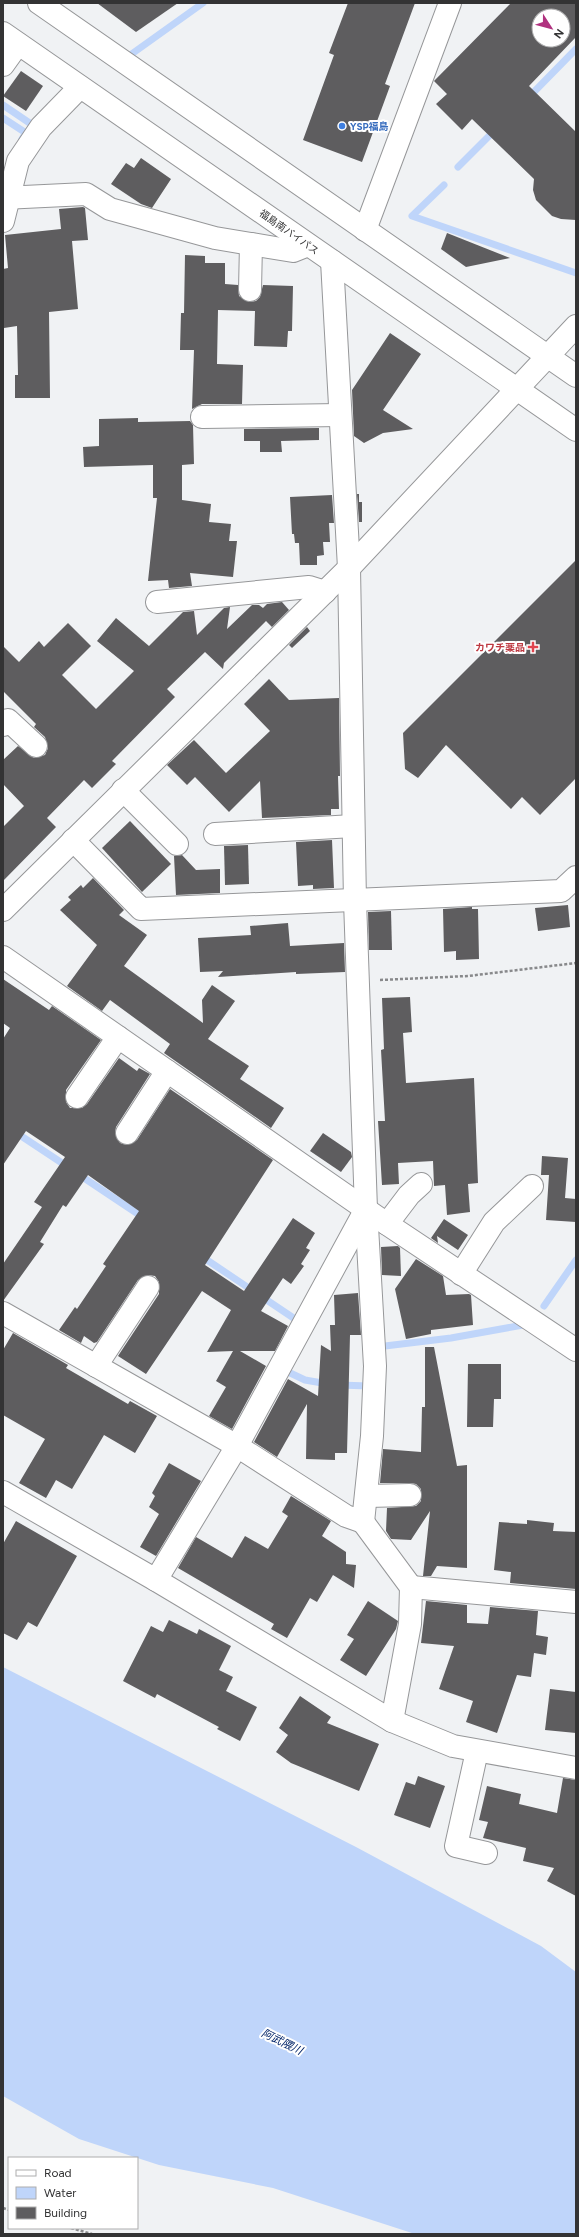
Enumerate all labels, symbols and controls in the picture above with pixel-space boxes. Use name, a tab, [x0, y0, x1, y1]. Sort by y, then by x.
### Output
north arrow	[531, 8, 571, 48]
text: N	[551, 26, 566, 41]
place label: YSP福島	[350, 120, 389, 133]
marker: YSP福島	[337, 121, 347, 131]
street label: 福島南バイパス	[257, 207, 321, 257]
place label: カワチ薬品	[475, 641, 525, 654]
marker: カワチ薬品	[528, 642, 538, 652]
water label: 阿武隈川	[259, 2027, 306, 2058]
legend	[8, 2157, 138, 2229]
text: Road	[44, 2166, 72, 2180]
text: Water	[44, 2186, 76, 2200]
text: Building	[44, 2206, 87, 2220]

